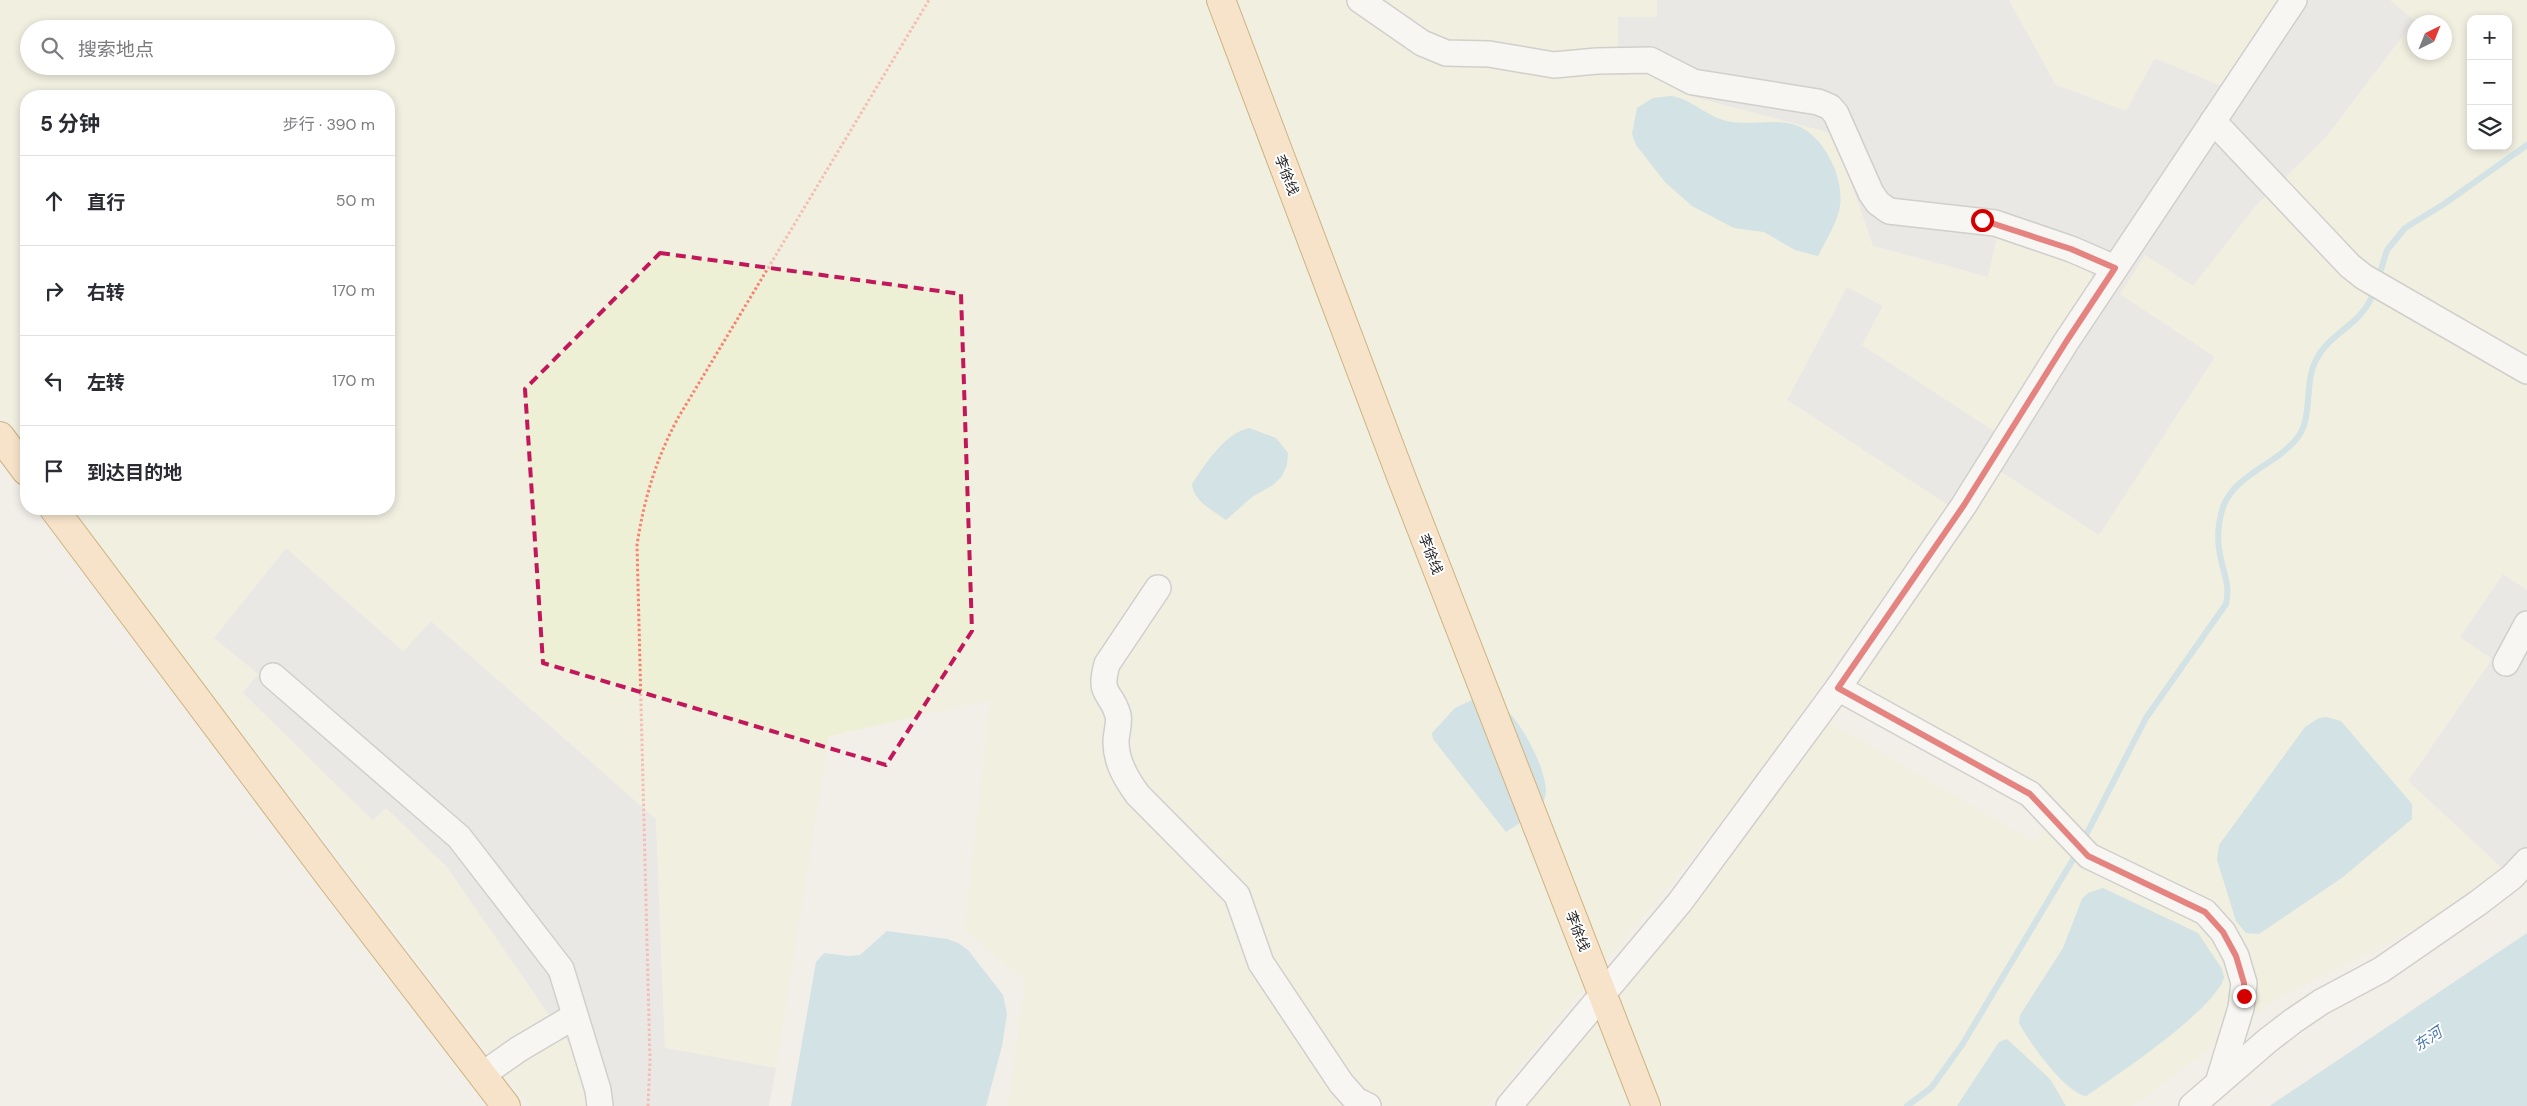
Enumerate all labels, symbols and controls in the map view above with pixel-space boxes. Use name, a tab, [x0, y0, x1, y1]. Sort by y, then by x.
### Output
north arrow	[2407, 15, 2452, 60]
map controls	[2467, 15, 2512, 150]
button: +	[2467, 15, 2512, 60]
search box	[20, 20, 395, 75]
icon: search	[38, 34, 66, 62]
text: 搜索地点	[78, 37, 154, 62]
button: −	[2467, 60, 2512, 105]
button: layers	[2467, 105, 2512, 150]
text: 5 分钟	[40, 110, 100, 138]
text: 步行 · 390 m	[283, 114, 375, 135]
street label: 李徐线	[1271, 152, 1303, 198]
icon: ahead	[40, 187, 68, 215]
text: 直行	[87, 190, 125, 215]
text: 50 m	[336, 190, 375, 211]
route start	[1971, 209, 1994, 232]
icon: right	[40, 277, 68, 305]
text: 右转	[87, 280, 125, 305]
text: 170 m	[332, 280, 375, 301]
icon: left	[40, 367, 68, 395]
text: 左转	[87, 370, 125, 395]
text: 170 m	[332, 370, 375, 391]
icon: arrive	[40, 457, 68, 485]
text: 到达目的地	[87, 460, 182, 485]
street label: 李徐线	[1415, 531, 1447, 577]
street label: 李徐线	[1562, 908, 1594, 954]
route end	[2233, 985, 2256, 1008]
water label: 东河	[2410, 1021, 2449, 1056]

